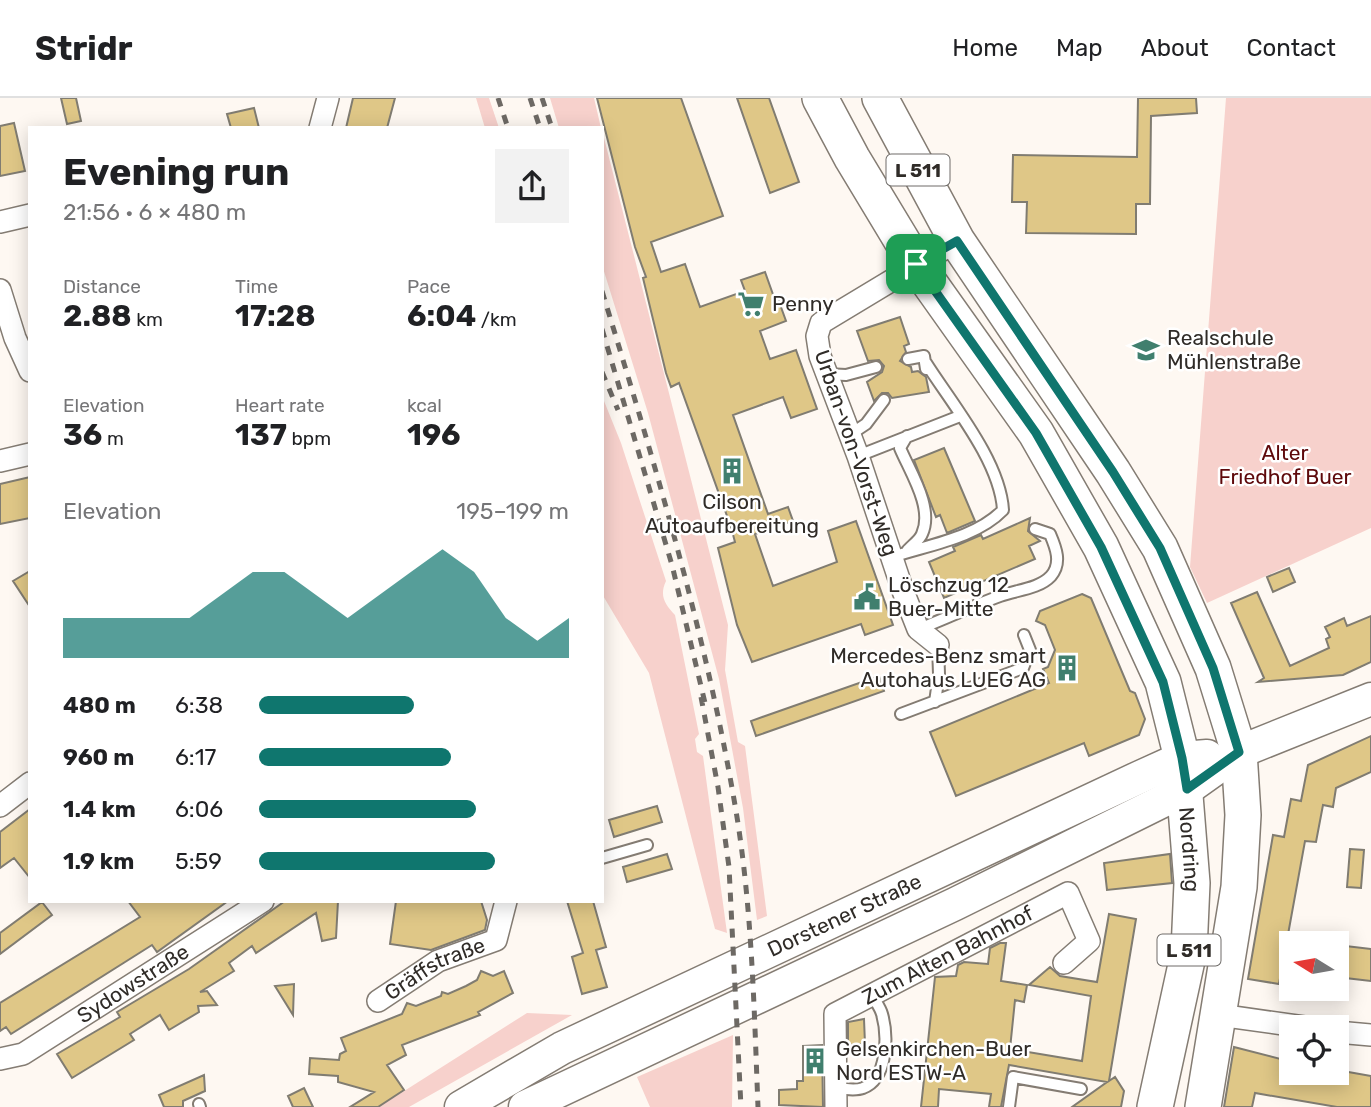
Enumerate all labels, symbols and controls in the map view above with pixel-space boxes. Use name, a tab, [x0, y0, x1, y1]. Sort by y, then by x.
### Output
text: Stridr	[35, 29, 133, 68]
text: Home	[952, 34, 1018, 62]
text: Map	[1056, 34, 1103, 62]
text: About	[1141, 34, 1209, 62]
text: Contact	[1247, 34, 1336, 62]
text: Evening run	[63, 149, 289, 195]
button: share	[495, 149, 569, 223]
road number: L 511	[886, 155, 950, 186]
text: 21:56 · 6 × 480 m	[63, 198, 246, 226]
pin	[886, 234, 946, 294]
icon: arrive	[897, 245, 935, 283]
text: Distance	[63, 275, 141, 298]
text: Time	[235, 275, 278, 298]
text: Pace	[407, 275, 451, 298]
supermarket icon: Penny	[736, 289, 766, 319]
place label: Penny	[772, 291, 834, 316]
text: 2.88	[63, 298, 132, 334]
text: 17:28	[235, 298, 316, 334]
text: 6:04	[407, 298, 476, 334]
text: km	[132, 308, 163, 331]
text: /km	[476, 308, 517, 331]
place label: Realschule Mühlenstraße	[1167, 325, 1301, 374]
school or university icon: Realschule Mühlenstraße	[1131, 335, 1161, 365]
street label: Urban-von-Vorst-Weg	[809, 346, 904, 559]
text: Elevation	[63, 394, 144, 417]
text: Heart rate	[235, 394, 325, 417]
text: kcal	[407, 394, 442, 417]
text: 36	[63, 417, 102, 453]
text: 137	[235, 417, 287, 453]
text: 196	[407, 417, 461, 453]
text: m	[102, 427, 124, 450]
text: bpm	[287, 427, 331, 450]
park label: Alter Friedhof Buer	[1218, 440, 1352, 489]
building icon: Cilson Autoaufbereitung	[717, 456, 747, 486]
place label: Cilson Autoaufbereitung	[645, 489, 819, 538]
text: Elevation	[63, 497, 162, 525]
text: 195–199 m	[456, 497, 569, 525]
place label: Löschzug 12 Buer-Mitte	[888, 572, 1009, 621]
public building icon: Löschzug 12 Buer-Mitte	[852, 582, 882, 612]
place label: Mercedes-Benz smart Autohaus LUEG AG	[830, 643, 1046, 692]
building icon: Mercedes-Benz smart Autohaus LUEG AG	[1052, 653, 1082, 683]
text: 480 m	[63, 691, 136, 719]
text: 6:38	[175, 691, 223, 719]
text: 960 m	[63, 743, 134, 771]
text: 6:17	[175, 743, 216, 771]
text: 1.4 km	[63, 795, 136, 823]
text: 6:06	[175, 795, 223, 823]
street label: Nordring	[1174, 806, 1205, 893]
text: 1.9 km	[63, 847, 134, 875]
text: 5:59	[175, 847, 222, 875]
street label: Dorstener Straße	[763, 868, 925, 962]
street label: Zum Alten Bahnhof	[858, 900, 1037, 1010]
north arrow	[1279, 931, 1349, 1001]
map controls	[1279, 931, 1349, 1085]
street label: Gräffstraße	[380, 932, 488, 1005]
road number: L 511	[1158, 934, 1220, 965]
street label: Sydowstraße	[72, 939, 193, 1028]
button: locate	[1279, 1015, 1349, 1085]
place label: Gelsenkirchen-Buer Nord ESTW-A	[836, 1036, 1031, 1085]
building icon: Gelsenkirchen-Buer Nord ESTW-A	[800, 1046, 830, 1076]

